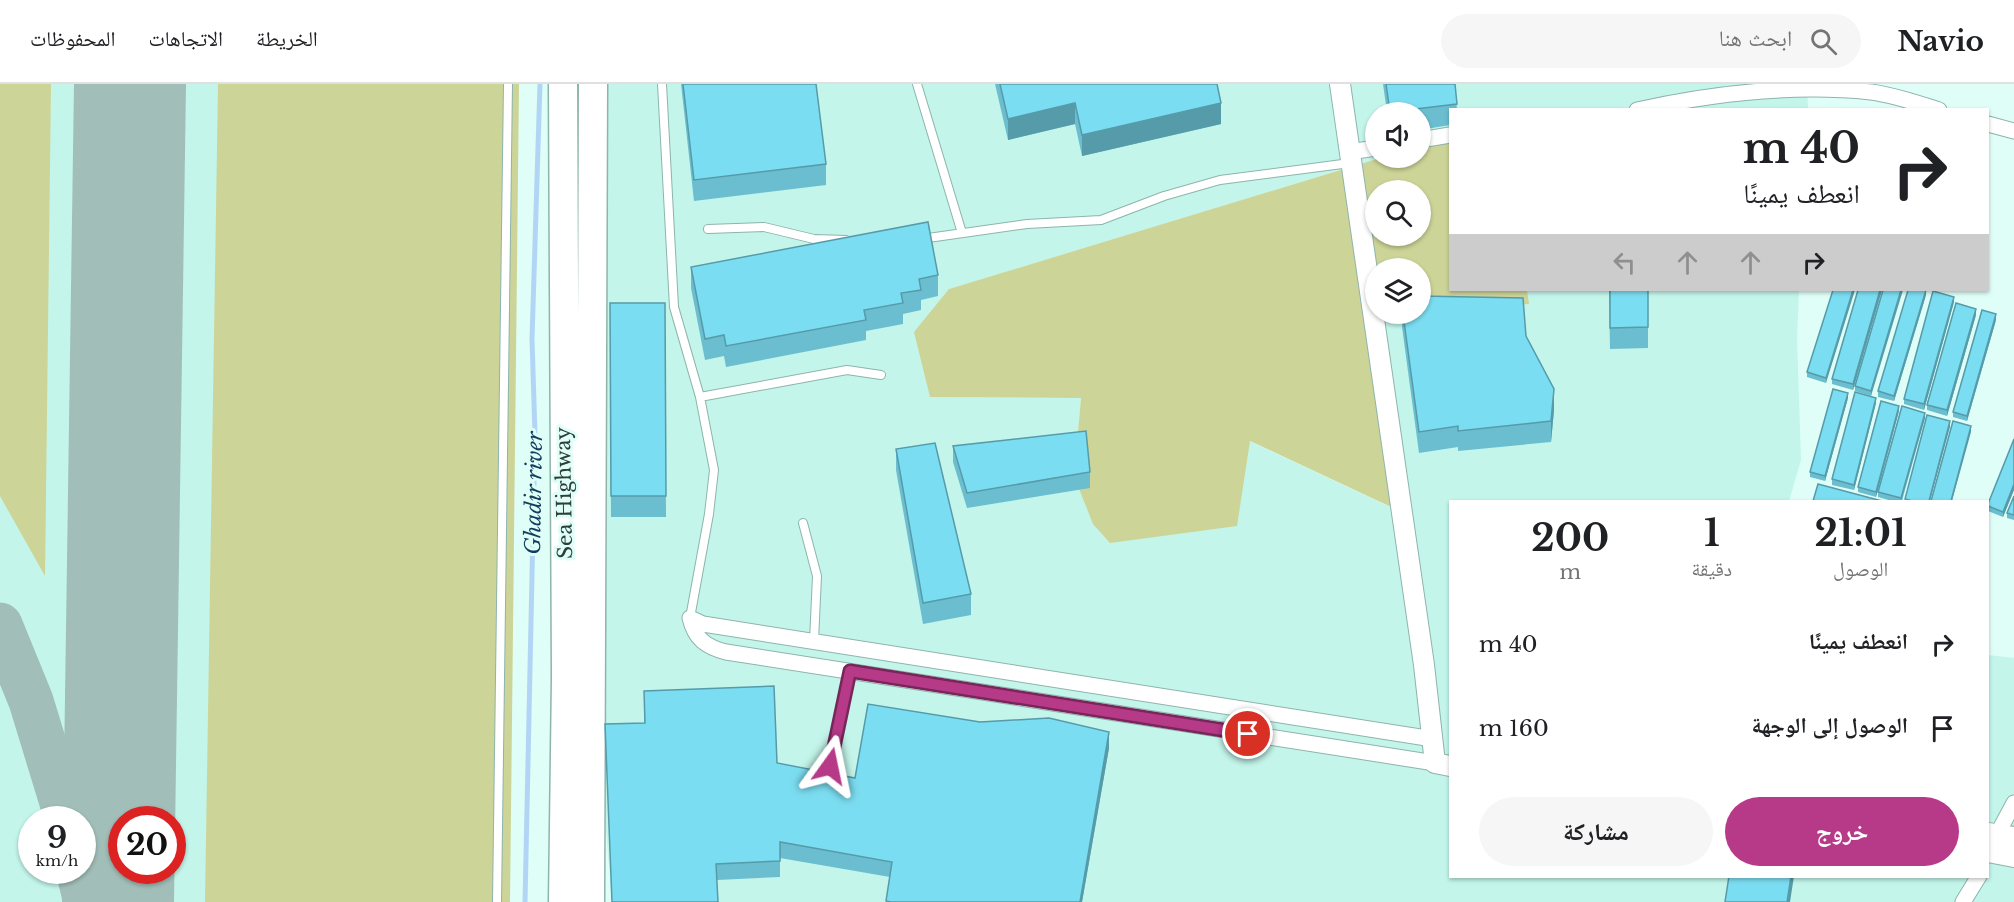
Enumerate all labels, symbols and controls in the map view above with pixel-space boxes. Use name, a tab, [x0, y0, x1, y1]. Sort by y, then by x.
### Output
search box	[1441, 14, 1861, 68]
text: Navio	[1897, 24, 1984, 59]
text: ابحث هنا	[1719, 25, 1792, 52]
icon: search	[1807, 25, 1840, 58]
text: المحفوظات	[30, 26, 115, 52]
text: الاتجاهات	[148, 26, 223, 52]
text: الخريطة	[256, 26, 318, 52]
map controls	[1365, 102, 1431, 324]
button: sound	[1365, 102, 1431, 168]
text: 40 m	[1743, 122, 1860, 174]
icon: right	[1881, 132, 1959, 210]
text: انعطف يمينًا	[1743, 177, 1860, 210]
button: search	[1365, 180, 1431, 246]
icon: left	[1608, 246, 1641, 279]
icon: ahead	[1671, 246, 1704, 279]
icon: ahead	[1734, 246, 1767, 279]
icon: right	[1797, 246, 1830, 279]
button: layers	[1365, 258, 1431, 324]
street label: Sea Highway	[551, 427, 577, 559]
water label: Ghadir river	[520, 430, 548, 555]
text: 1	[1704, 511, 1720, 556]
text: 21:01	[1814, 511, 1907, 556]
text: 200	[1531, 516, 1609, 561]
text: دقيقة	[1691, 557, 1732, 581]
text: الوصول	[1833, 557, 1888, 581]
text: m	[1560, 560, 1581, 584]
text: انعطف يمينًا	[1809, 628, 1908, 655]
icon: right	[1926, 628, 1959, 661]
text: 40 m	[1479, 631, 1538, 658]
pin	[1222, 708, 1273, 759]
text: الوصول إلى الوجهة	[1752, 712, 1908, 739]
icon: arrive	[1926, 712, 1959, 745]
text: 160 m	[1479, 715, 1549, 742]
icon: arrive	[1231, 717, 1264, 750]
position arrow	[798, 734, 862, 798]
button: مشاركة	[1479, 797, 1713, 866]
button: خروج	[1725, 797, 1959, 866]
speed limit sign: 20	[108, 806, 186, 884]
text: 9	[47, 819, 67, 856]
text: km/h	[36, 851, 78, 870]

